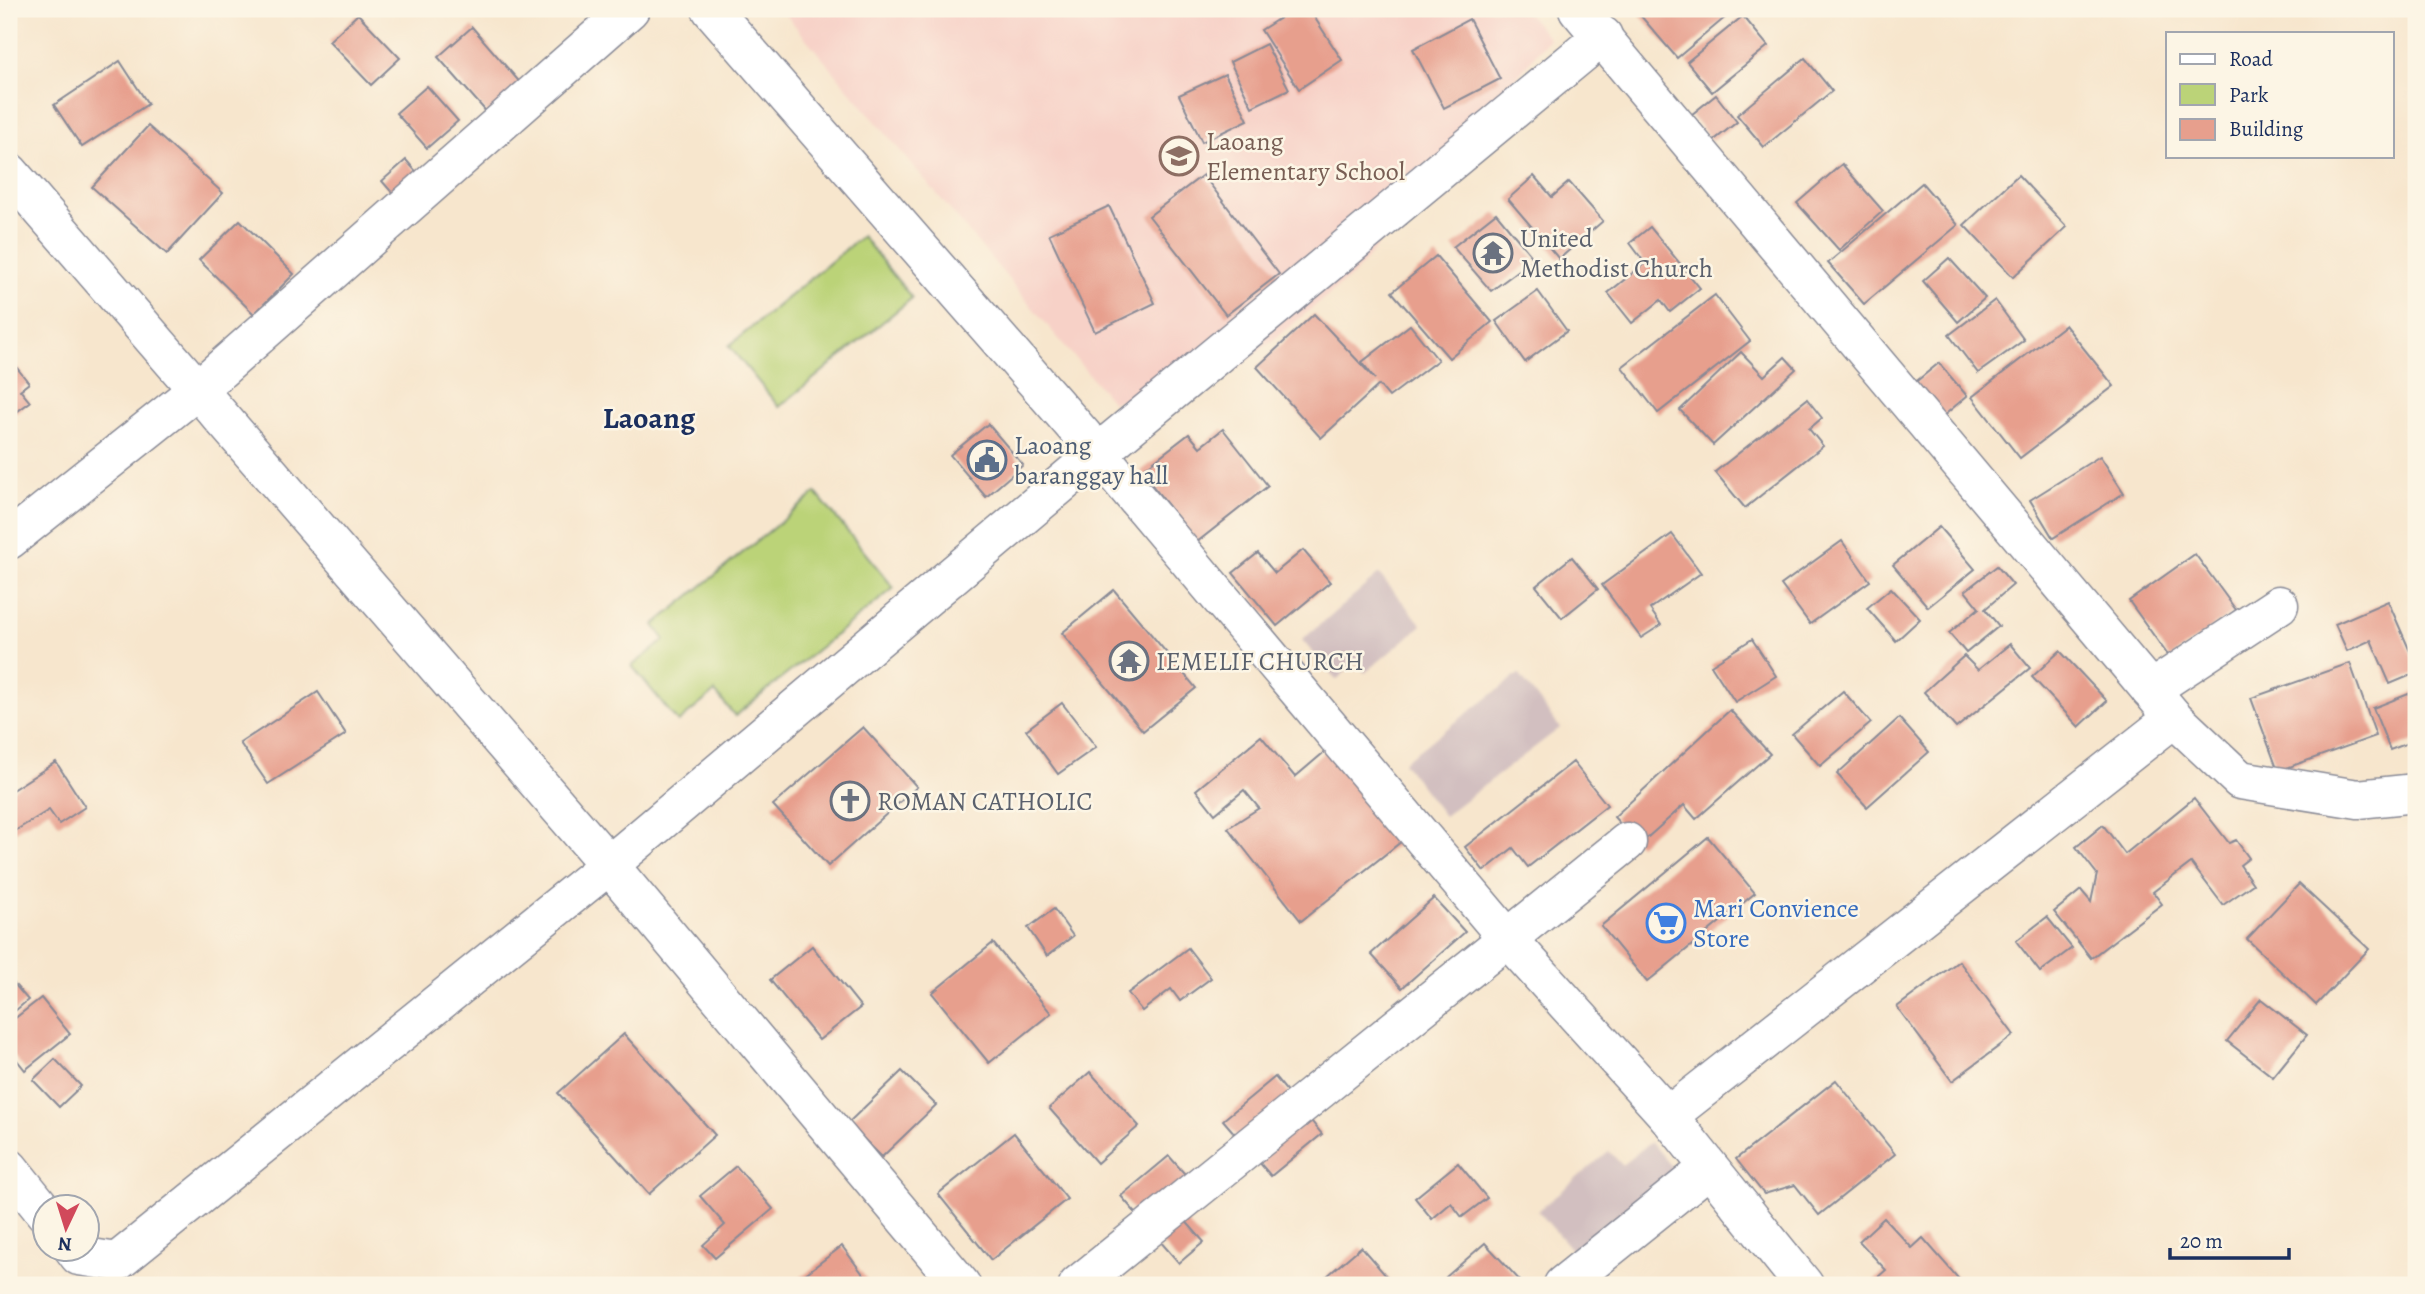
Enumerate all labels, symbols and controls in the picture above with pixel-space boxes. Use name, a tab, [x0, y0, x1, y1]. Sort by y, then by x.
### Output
legend	[2166, 32, 2394, 158]
text: Road	[2229, 45, 2273, 73]
text: Park	[2229, 81, 2269, 109]
text: Building	[2229, 115, 2304, 143]
place label: Laoang Elementary School	[1206, 124, 1405, 189]
school or university icon: Laoang Elementary School	[1158, 135, 1200, 177]
place label: United Methodist Church	[1520, 221, 1713, 286]
temple icon: United Methodist Church	[1472, 232, 1514, 274]
district label: Laoang	[603, 398, 696, 438]
place label: Laoang baranggay hall	[1014, 428, 1168, 493]
public building icon: Laoang baranggay hall	[966, 439, 1008, 481]
temple icon: IEMELIF CHURCH	[1108, 640, 1150, 682]
place label: IEMELIF CHURCH	[1156, 644, 1364, 679]
church icon: ROMAN CATHOLIC	[829, 780, 871, 822]
place label: ROMAN CATHOLIC	[877, 784, 1093, 819]
place label: Mari Convience Store	[1693, 891, 1859, 956]
supermarket icon: Mari Convience Store	[1645, 902, 1687, 944]
north arrow	[32, 1192, 102, 1262]
scale bar	[2170, 1217, 2288, 1261]
text: 20 m	[2180, 1227, 2223, 1255]
text: N	[57, 1230, 73, 1257]

